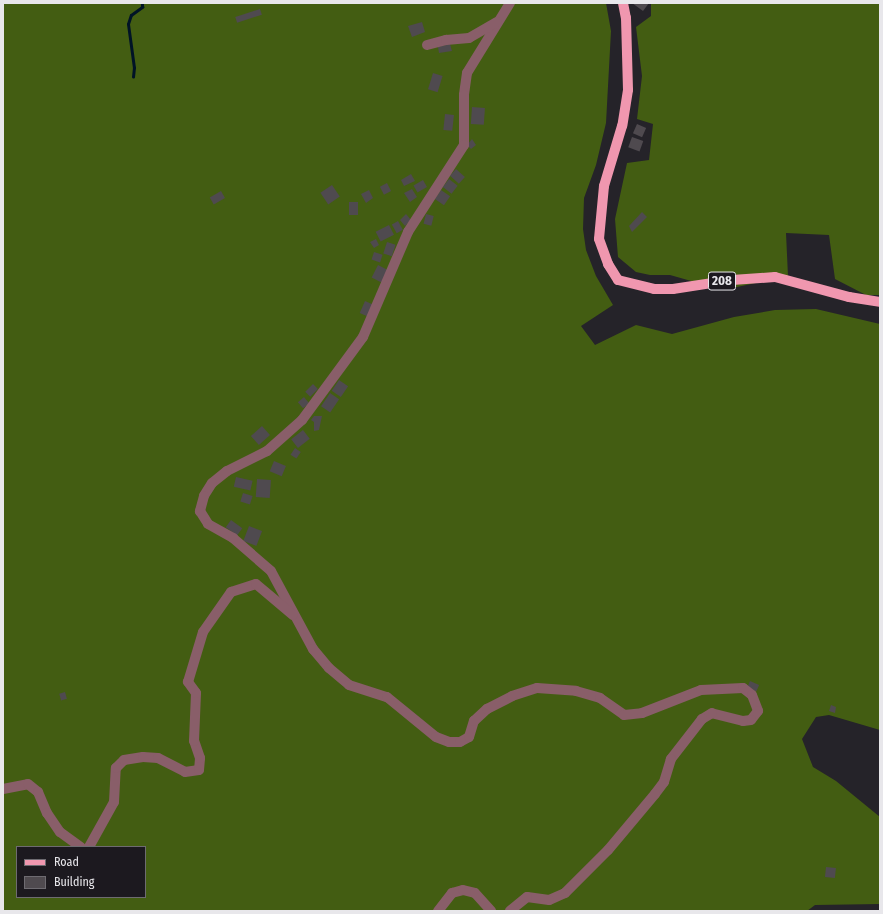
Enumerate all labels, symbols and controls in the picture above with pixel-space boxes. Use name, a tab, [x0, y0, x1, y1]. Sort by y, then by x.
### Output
road number: 208	[708, 270, 736, 292]
legend	[16, 846, 146, 898]
text: Road	[54, 855, 79, 869]
text: Building	[54, 875, 94, 889]

